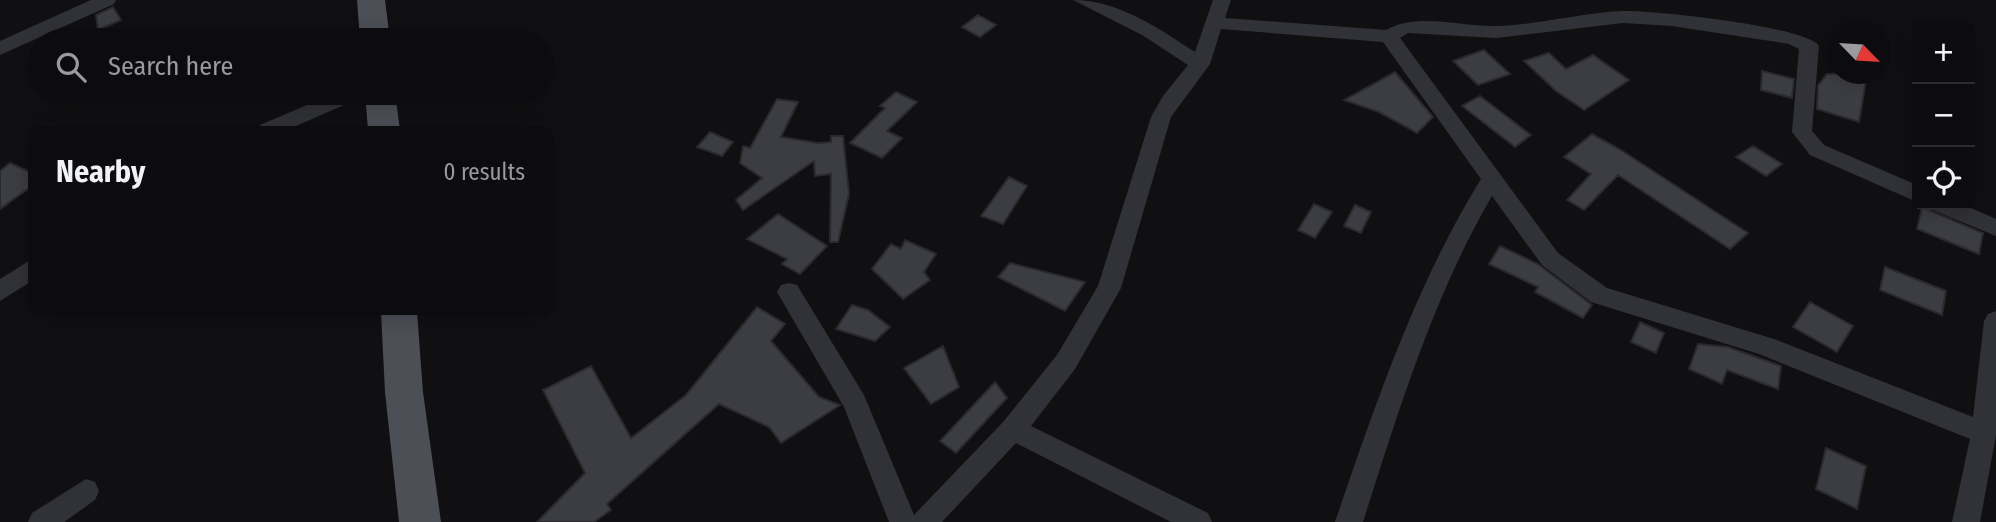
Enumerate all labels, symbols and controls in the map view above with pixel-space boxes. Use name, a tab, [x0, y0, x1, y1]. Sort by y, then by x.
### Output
north arrow	[1828, 21, 1891, 84]
map controls	[1912, 21, 1975, 210]
button: +	[1912, 21, 1975, 84]
search box	[28, 28, 553, 105]
icon: search	[52, 48, 90, 86]
text: Search here	[108, 51, 233, 82]
button: −	[1912, 84, 1975, 147]
button: locate	[1912, 147, 1975, 210]
text: Nearby	[56, 154, 145, 190]
text: 0 results	[444, 158, 525, 186]

